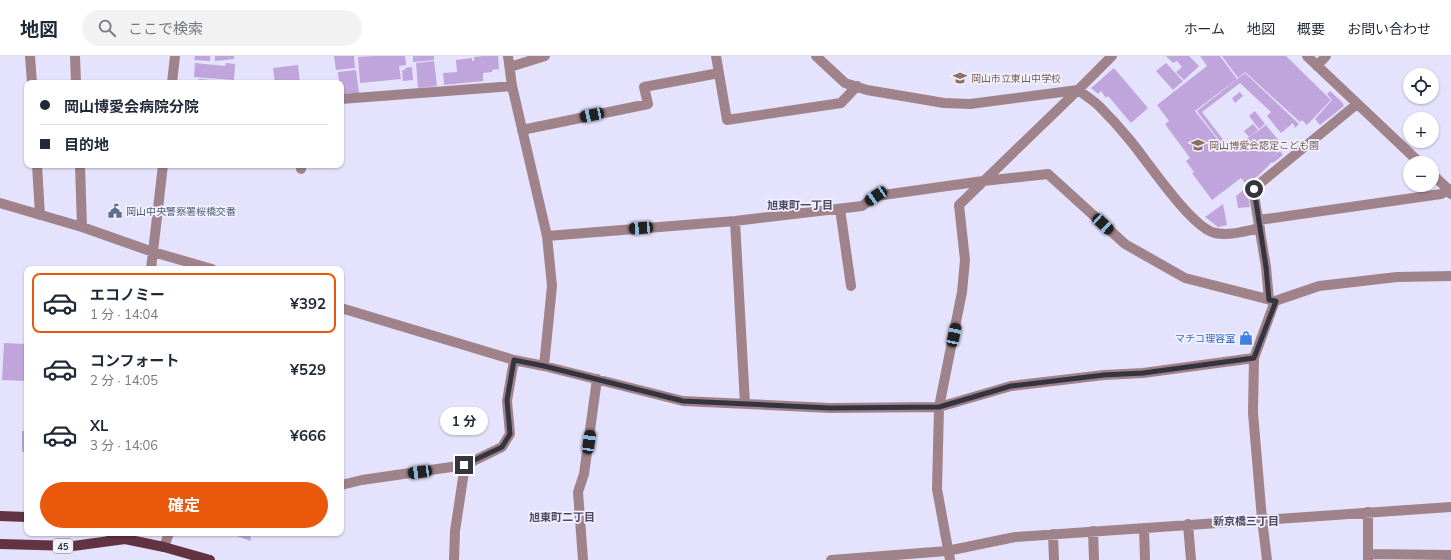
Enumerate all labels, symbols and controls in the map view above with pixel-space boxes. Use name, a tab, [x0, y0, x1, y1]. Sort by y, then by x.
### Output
search box	[82, 10, 362, 46]
text: 地図	[20, 17, 58, 41]
icon: search	[96, 17, 118, 39]
text: ここで検索	[128, 19, 203, 38]
text: ホーム	[1183, 20, 1225, 38]
text: 地図	[1247, 20, 1275, 38]
text: 概要	[1297, 20, 1325, 38]
text: お問い合わせ	[1347, 20, 1431, 38]
map controls	[1403, 68, 1439, 192]
button: locate	[1403, 68, 1439, 104]
school or university icon: 岡山市立東山中学校	[952, 70, 968, 86]
place label: 岡山市立東山中学校	[971, 72, 1061, 85]
text: 岡山博愛会病院分院	[64, 97, 199, 116]
car	[579, 107, 605, 123]
button: +	[1403, 112, 1439, 148]
text: 目的地	[64, 135, 109, 154]
school or university icon: 岡山博愛会認定こども園	[1190, 137, 1206, 153]
place label: 岡山博愛会認定こども園	[1209, 139, 1319, 152]
button: −	[1403, 156, 1439, 192]
route start	[1245, 180, 1263, 198]
car	[863, 184, 889, 208]
district label: 旭東町一丁目	[767, 198, 833, 212]
public building icon: 岡山中央警察署桜橋交番	[107, 203, 123, 219]
place label: 岡山中央警察署桜橋交番	[126, 205, 236, 218]
car	[1090, 211, 1116, 237]
car	[629, 221, 653, 235]
icon: car	[42, 285, 78, 321]
text: エコノミー	[90, 285, 165, 304]
text: ¥392	[290, 294, 326, 313]
text: 1 分 · 14:04	[90, 306, 158, 322]
car	[946, 322, 962, 348]
shop icon: マチコ理容室	[1238, 330, 1254, 346]
place label: マチコ理容室	[1175, 332, 1235, 345]
icon: car	[42, 351, 78, 387]
text: コンフォート	[90, 351, 180, 370]
text: ¥529	[290, 360, 326, 379]
text: 2 分 · 14:05	[90, 372, 158, 388]
callout: 1 分	[440, 407, 488, 435]
text: 1 分	[452, 413, 476, 429]
text: XL	[90, 416, 108, 435]
icon: car	[42, 417, 78, 453]
text: ¥666	[290, 426, 326, 445]
car	[581, 429, 597, 455]
text: 3 分 · 14:06	[90, 437, 158, 453]
route end	[455, 456, 473, 474]
car	[407, 464, 433, 480]
button: 確定	[40, 482, 328, 528]
district label: 旭東町二丁目	[529, 510, 595, 524]
district label: 新京橋三丁目	[1213, 514, 1279, 528]
road number: 45	[53, 539, 73, 553]

